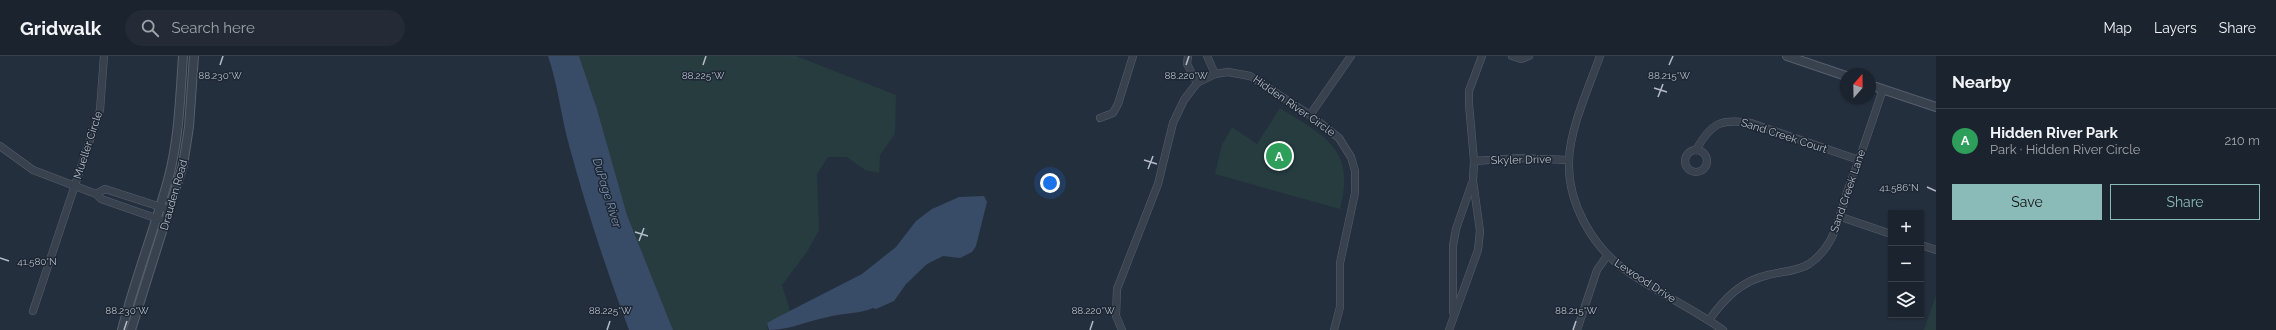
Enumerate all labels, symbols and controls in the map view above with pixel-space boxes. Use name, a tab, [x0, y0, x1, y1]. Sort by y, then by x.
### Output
search box	[125, 10, 405, 46]
text: Gridwalk	[20, 17, 101, 39]
icon: search	[139, 17, 161, 39]
text: Search here	[171, 19, 255, 37]
text: Map	[2104, 20, 2132, 36]
text: Layers	[2154, 20, 2197, 36]
text: Share	[2219, 20, 2256, 36]
north arrow	[1840, 68, 1876, 104]
text: 88.230°W	[198, 70, 242, 81]
text: 88.225°W	[682, 70, 725, 81]
text: 88.220°W	[1164, 70, 1208, 81]
text: 88.215°W	[1648, 70, 1690, 81]
text: Nearby	[1952, 72, 2011, 92]
street label: Hidden River Circle	[1251, 73, 1338, 139]
street label: Mueller Circle	[71, 109, 105, 181]
street label: Sand Creek Court	[1739, 116, 1829, 156]
text: Hidden River Park	[1990, 124, 2118, 142]
text: A	[1961, 133, 1969, 148]
text: 210 m	[2224, 133, 2260, 148]
pin: A	[1266, 141, 1292, 171]
text: Park · Hidden River Circle	[1990, 142, 2140, 157]
street label: Sand Creek Lane	[1828, 147, 1868, 234]
street label: Skyler Drive	[1491, 153, 1552, 167]
water label: DuPage River	[590, 156, 625, 230]
street label: Drauden Road	[158, 158, 190, 232]
your location	[1040, 173, 1060, 193]
text: 41.586°N	[1879, 182, 1919, 193]
button: Save	[1952, 184, 2102, 220]
button: Share	[2110, 184, 2260, 220]
map controls	[1888, 210, 1924, 318]
button: +	[1888, 210, 1924, 246]
button: −	[1888, 246, 1924, 282]
text: 41.580°N	[17, 256, 57, 267]
street label: Lewood Drive	[1612, 256, 1678, 306]
button: layers	[1888, 282, 1924, 318]
text: 88.230°W	[105, 305, 149, 316]
text: 88.225°W	[589, 305, 632, 316]
text: 88.220°W	[1071, 305, 1115, 316]
text: 88.215°W	[1555, 305, 1597, 316]

